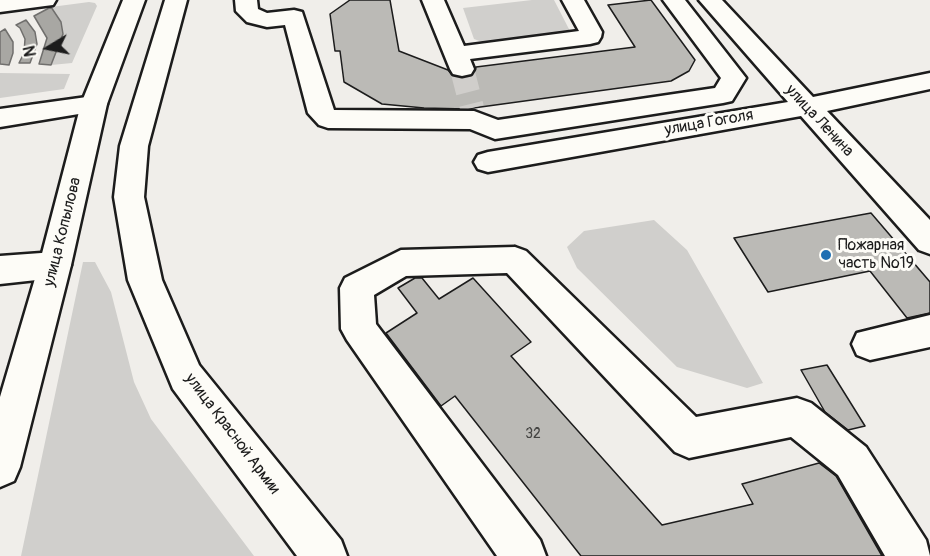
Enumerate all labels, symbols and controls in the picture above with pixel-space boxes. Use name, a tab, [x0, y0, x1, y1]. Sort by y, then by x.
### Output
north arrow	[18, 18, 78, 78]
text: N	[19, 44, 41, 58]
street label: улица Ленина	[781, 81, 857, 161]
street label: улица Гоголя	[663, 106, 755, 140]
street label: улица Копылова	[40, 175, 86, 289]
place label: Пожарная часть №19	[838, 236, 914, 274]
marker: Пожарная часть №19	[819, 248, 833, 262]
street label: улица Красной Армии	[180, 370, 284, 498]
house number: 32	[525, 426, 541, 442]

